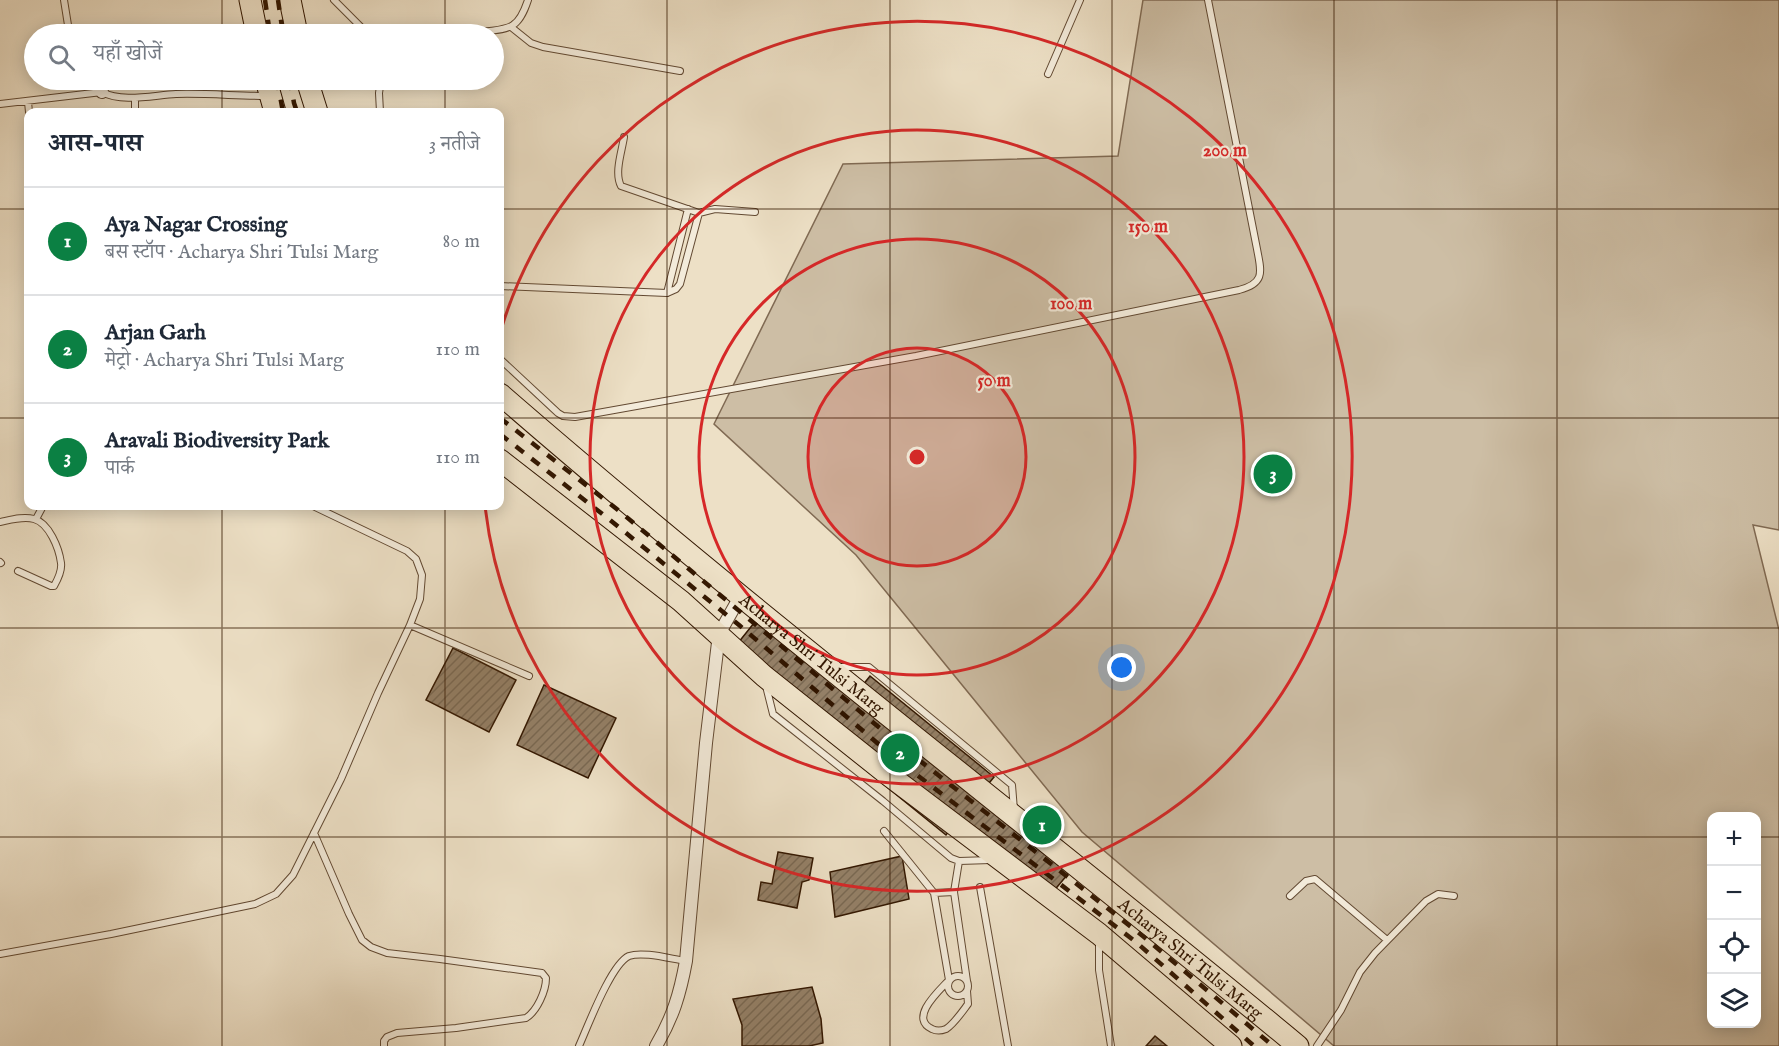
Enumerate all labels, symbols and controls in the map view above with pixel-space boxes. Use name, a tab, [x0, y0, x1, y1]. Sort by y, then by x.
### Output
search box	[24, 24, 504, 90]
text: यहाँ खोजें	[93, 40, 162, 68]
icon: search	[45, 41, 78, 74]
text: आस-पास	[48, 127, 143, 160]
text: 3 नतीजे	[429, 132, 480, 157]
text: 200 m	[1203, 140, 1247, 163]
text: Aya Nagar Crossing	[105, 211, 287, 239]
text: 150 m	[1128, 216, 1168, 239]
text: 1	[64, 229, 71, 254]
text: 80 m	[443, 229, 480, 254]
text: बस स्टॉप · Acharya Shri Tulsi Marg	[105, 240, 378, 265]
text: 100 m	[1050, 293, 1092, 316]
text: Arjan Garh	[105, 319, 206, 347]
text: 2	[63, 337, 72, 362]
text: 110 m	[436, 337, 480, 362]
text: मेट्रो · Acharya Shri Tulsi Marg	[105, 348, 344, 373]
text: 50 m	[977, 370, 1011, 393]
text: Aravali Biodiversity Park	[105, 427, 329, 455]
text: 3	[64, 445, 71, 470]
text: 110 m	[436, 445, 480, 470]
centre of rings	[907, 447, 927, 467]
pin: 3	[1254, 452, 1292, 496]
text: पार्क	[105, 456, 134, 481]
street label: Acharya Shri Tulsi Marg	[733, 589, 889, 721]
your location	[1107, 653, 1136, 682]
pin: 2	[880, 730, 920, 776]
pin: 1	[1022, 802, 1062, 848]
map controls	[1707, 812, 1761, 1028]
button: +	[1707, 812, 1761, 866]
button: −	[1707, 866, 1761, 920]
street label: Acharya Shri Tulsi Marg	[1112, 893, 1267, 1026]
button: locate	[1707, 920, 1761, 974]
button: layers	[1707, 974, 1761, 1028]

